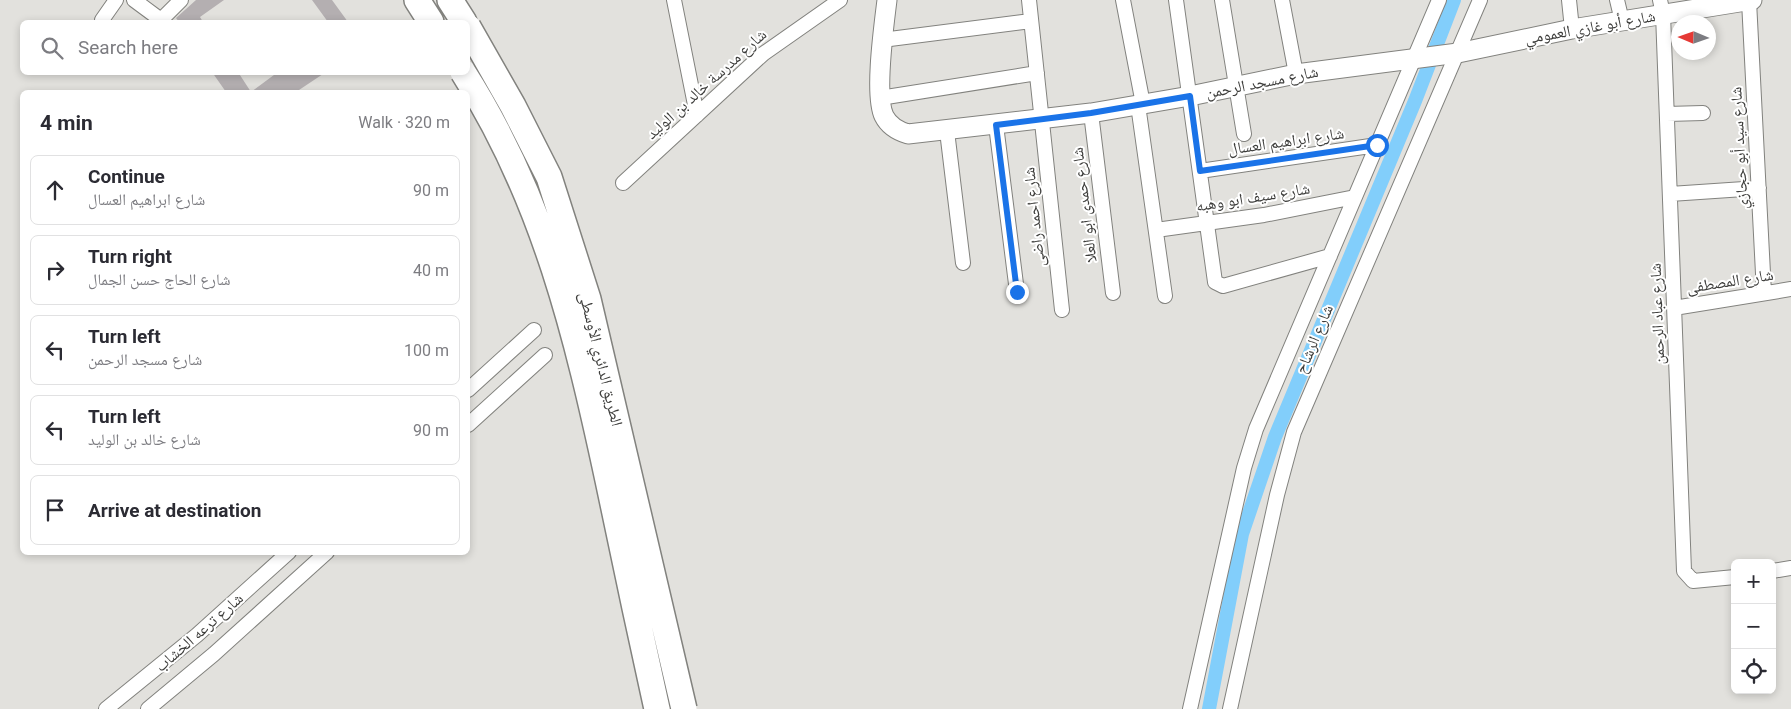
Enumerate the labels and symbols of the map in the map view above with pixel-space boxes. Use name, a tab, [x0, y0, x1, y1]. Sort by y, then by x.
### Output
street label: شارع أبو غازي العمومي	[1523, 6, 1657, 51]
north arrow	[1671, 15, 1716, 60]
street label: شارع مدرسة خالد بن الوليد	[642, 25, 771, 144]
street label: شارع مسجد الرحمن	[1204, 62, 1320, 103]
street label: شارع سيد أبو حجازي	[1726, 86, 1755, 210]
street label: شارع ابراهيم العسال	[1227, 123, 1345, 160]
route start	[1366, 134, 1389, 157]
street label: شارع حمدى ابو العلا	[1068, 146, 1101, 264]
street label: شارع احمد راضى	[1019, 166, 1050, 268]
street label: شارع سيف ابو وهبه	[1195, 179, 1311, 216]
street label: شارع عباد الرحمن	[1646, 263, 1669, 365]
street label: شارع المصطفى	[1685, 265, 1775, 298]
route end	[1006, 281, 1029, 304]
street label: الطريق الدائري الأوسطى	[572, 290, 627, 429]
street label: شارع الرشاح	[1291, 302, 1338, 377]
street label: شارع ترعه الخشاب	[151, 589, 248, 676]

